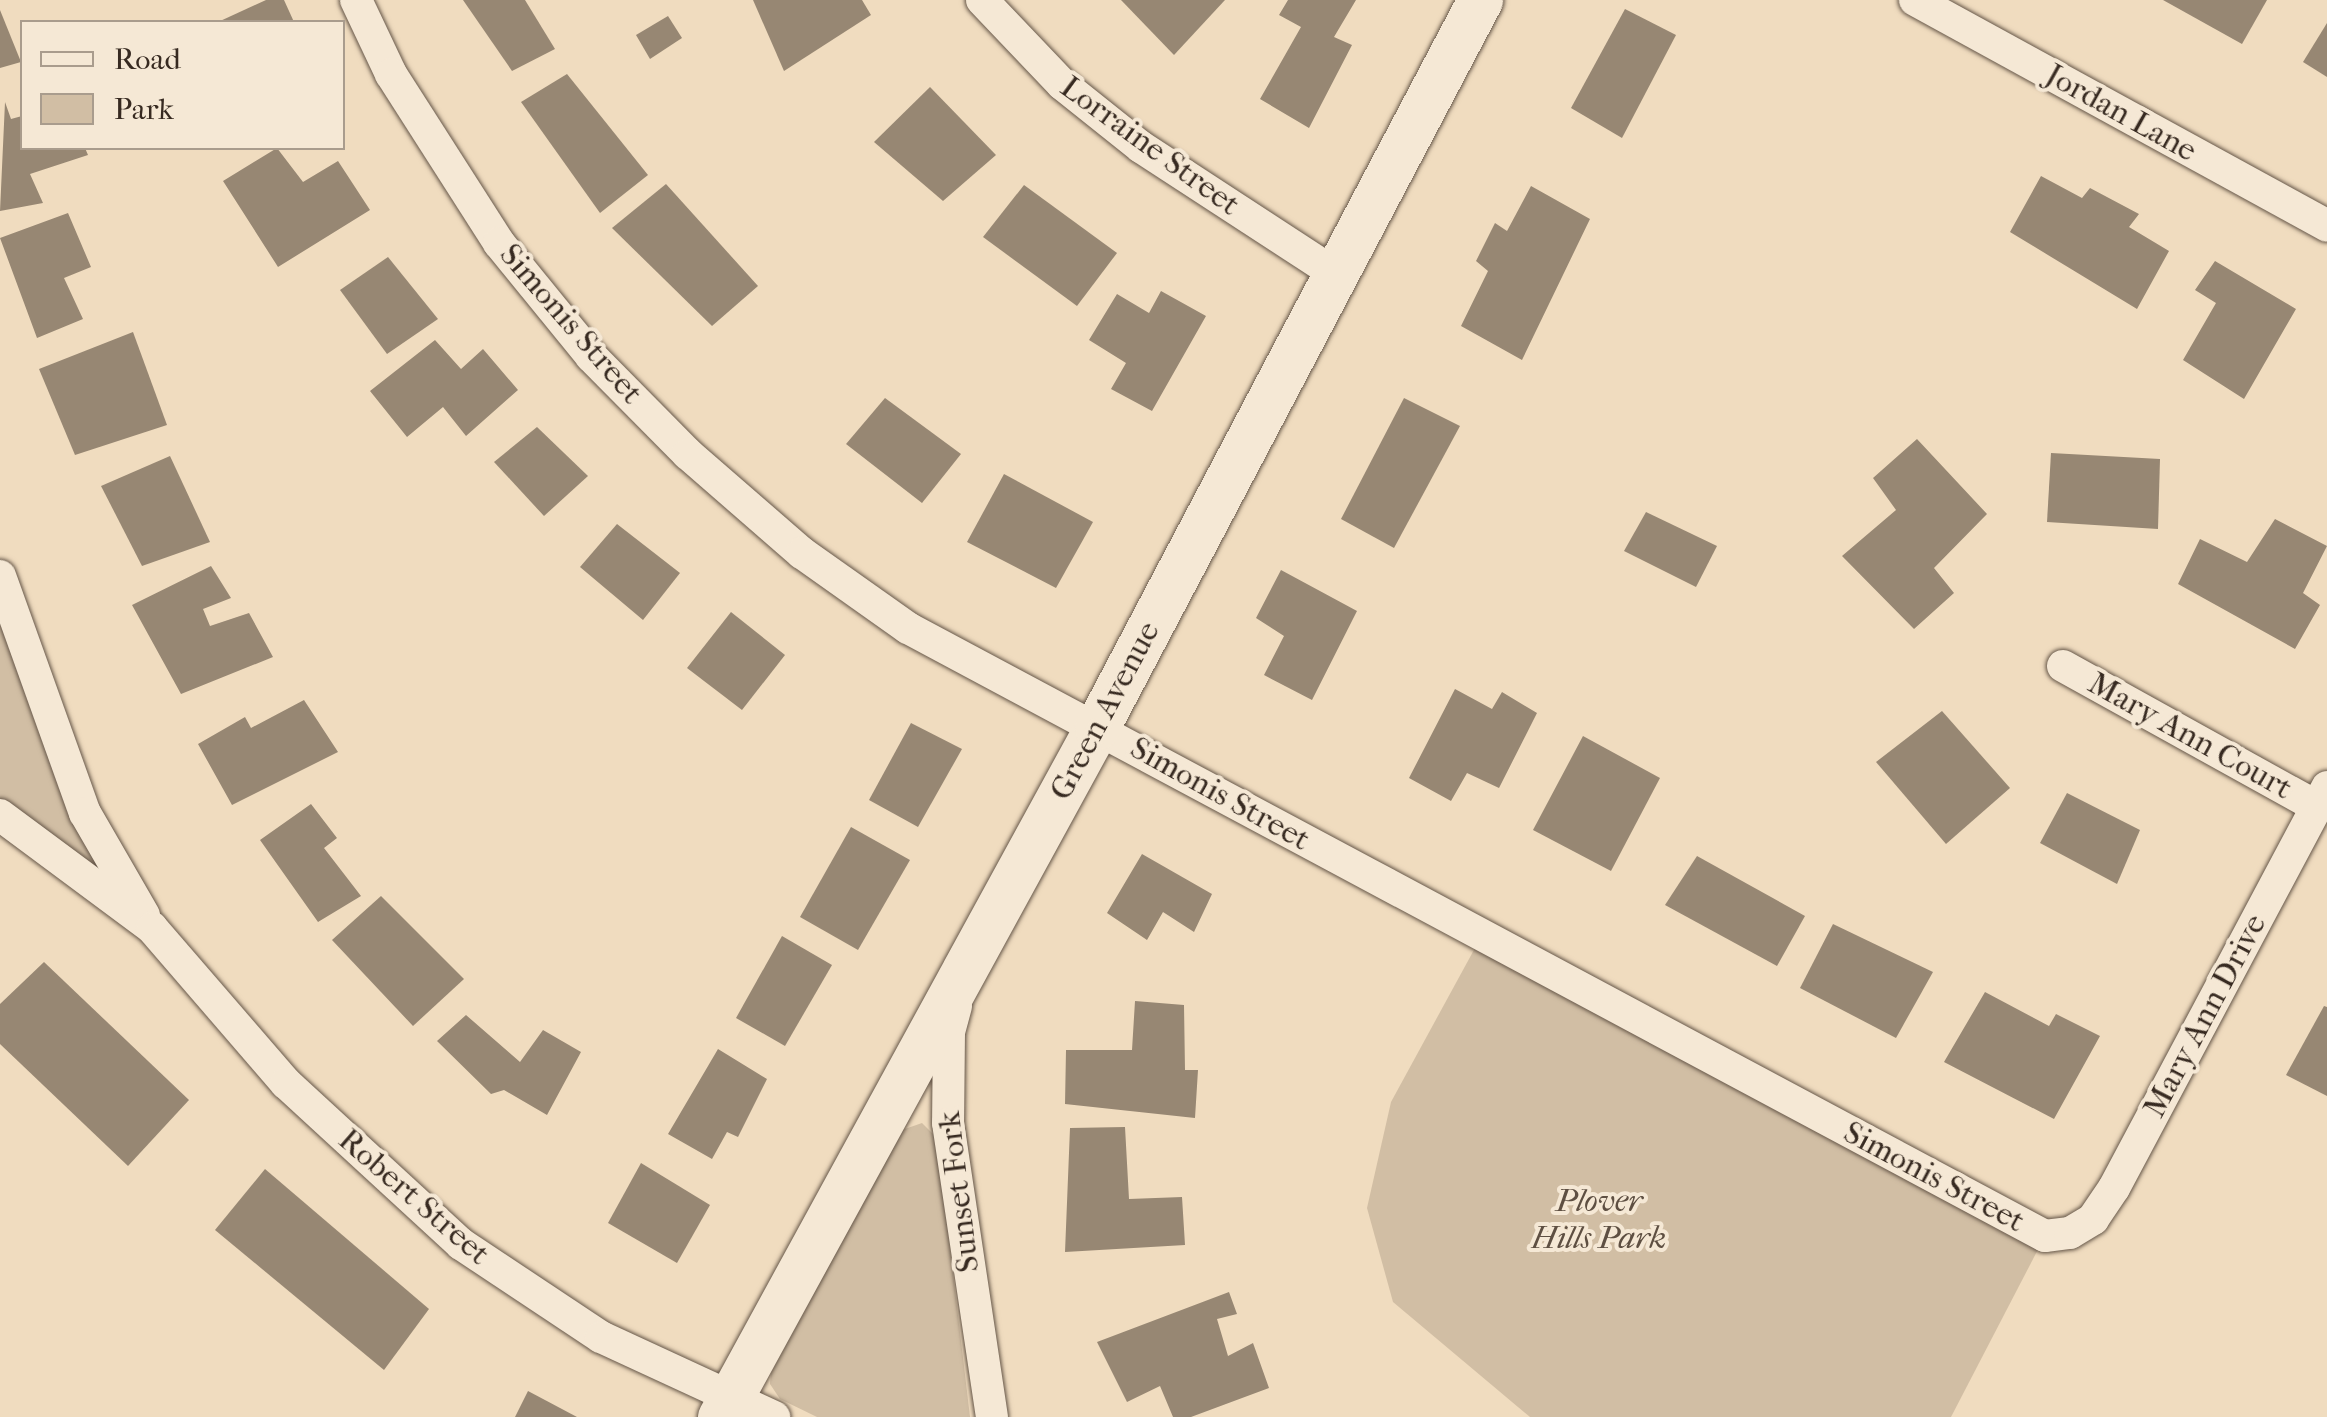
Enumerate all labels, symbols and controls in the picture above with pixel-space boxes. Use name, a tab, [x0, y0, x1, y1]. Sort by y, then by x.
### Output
legend	[20, 20, 345, 150]
text: Road	[114, 42, 181, 77]
street label: Jordan Lane	[2039, 56, 2203, 170]
street label: Lorraine Street	[1053, 68, 1247, 224]
text: Park	[114, 92, 174, 127]
street label: Simonis Street	[491, 236, 651, 412]
street label: Green Avenue	[1042, 615, 1168, 807]
street label: Mary Ann Court	[2081, 664, 2299, 808]
street label: Simonis Street	[1123, 729, 1317, 859]
street label: Mary Ann Drive	[2135, 908, 2275, 1124]
street label: Sunset Fork	[930, 1109, 988, 1275]
street label: Simonis Street	[1837, 1113, 2031, 1241]
street label: Robert Street	[330, 1121, 498, 1273]
park label: Plover Hills Park	[1532, 1183, 1666, 1258]

